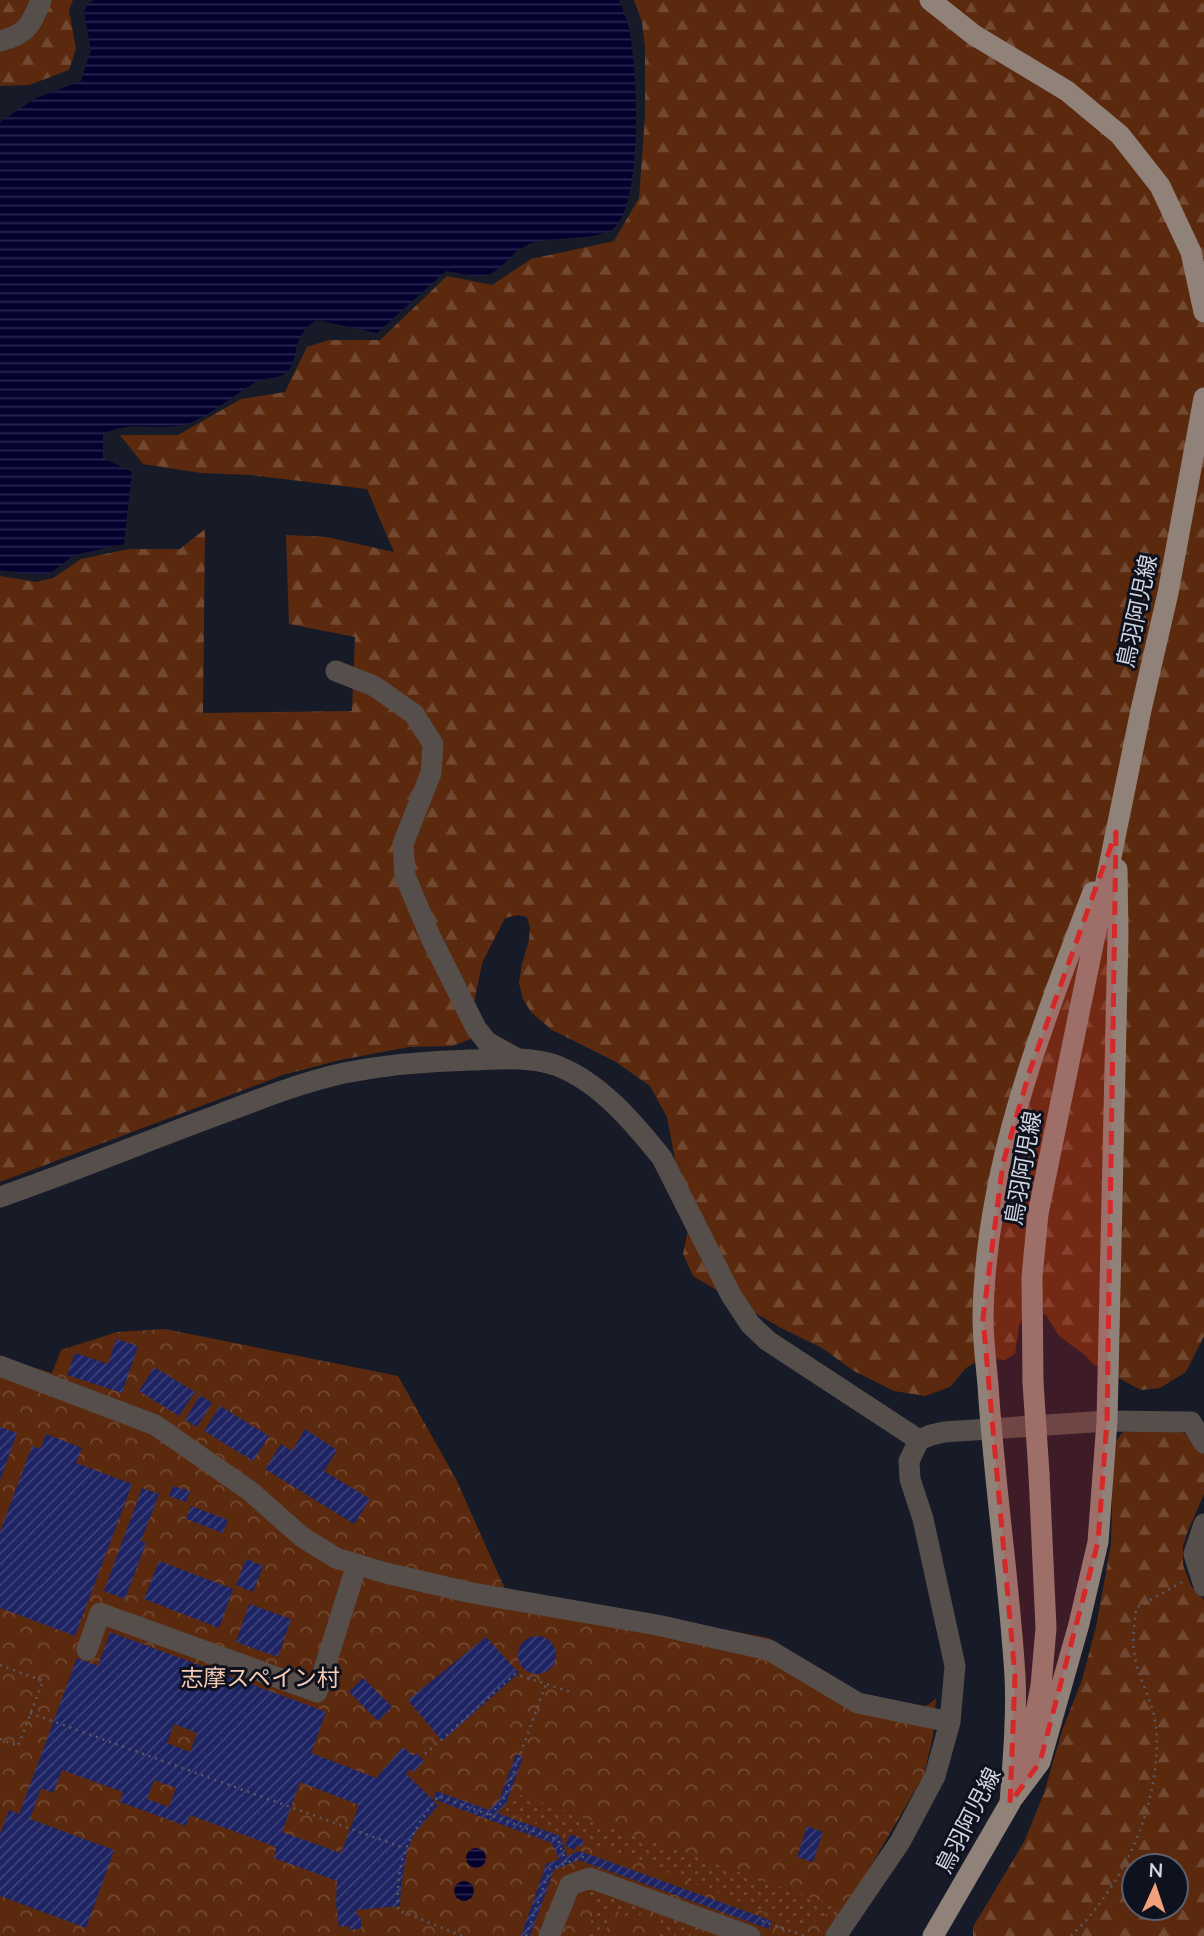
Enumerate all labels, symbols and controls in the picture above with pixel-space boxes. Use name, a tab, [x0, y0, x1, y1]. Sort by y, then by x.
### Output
street label: 鳥羽阿児線	[1110, 552, 1162, 670]
street label: 鳥羽阿児線	[998, 1109, 1046, 1227]
park label: 志摩スペイン村	[180, 1663, 340, 1691]
street label: 鳥羽阿児線	[928, 1762, 1006, 1878]
north arrow	[1120, 1852, 1190, 1922]
text: N	[1148, 1858, 1164, 1881]

